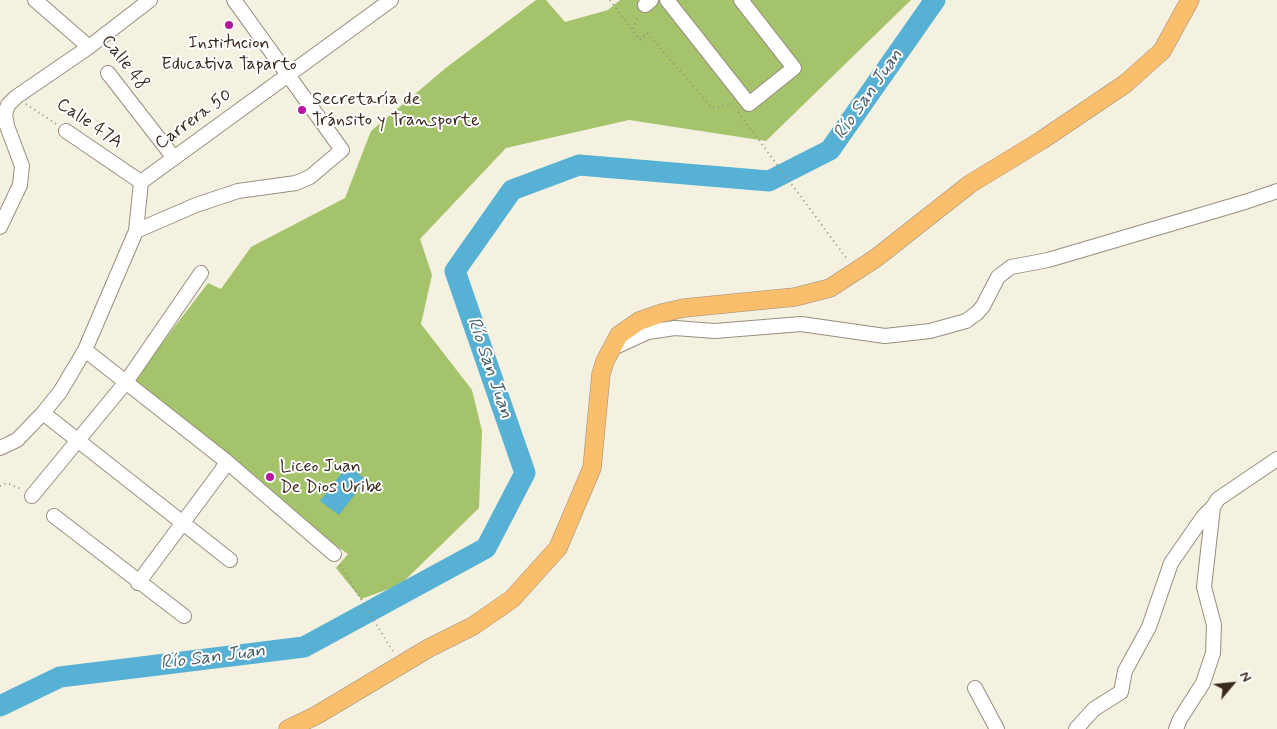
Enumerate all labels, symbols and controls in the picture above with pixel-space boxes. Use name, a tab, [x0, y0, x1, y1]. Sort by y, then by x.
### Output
marker: Institucion Educativa Taparto	[223, 19, 235, 31]
street label: Calle 48	[96, 31, 152, 95]
place label: Institucion Educativa Taparto	[161, 33, 297, 76]
water label: Río San Juan	[830, 45, 908, 145]
street label: Carrera 50	[151, 85, 237, 155]
place label: Secretaría de Tránsito y Transporte	[312, 89, 480, 132]
street label: Calle 47A	[52, 94, 126, 154]
marker: Secretaría de Tránsito y Transporte	[296, 104, 308, 116]
water label: Río San Juan	[461, 315, 517, 421]
place label: Liceo Juan De Dios Uribe	[280, 456, 382, 498]
marker: Liceo Juan De Dios Uribe	[264, 471, 276, 483]
water label: Río San Juan	[159, 640, 267, 676]
north arrow	[1207, 659, 1257, 709]
text: N	[1235, 669, 1255, 685]

